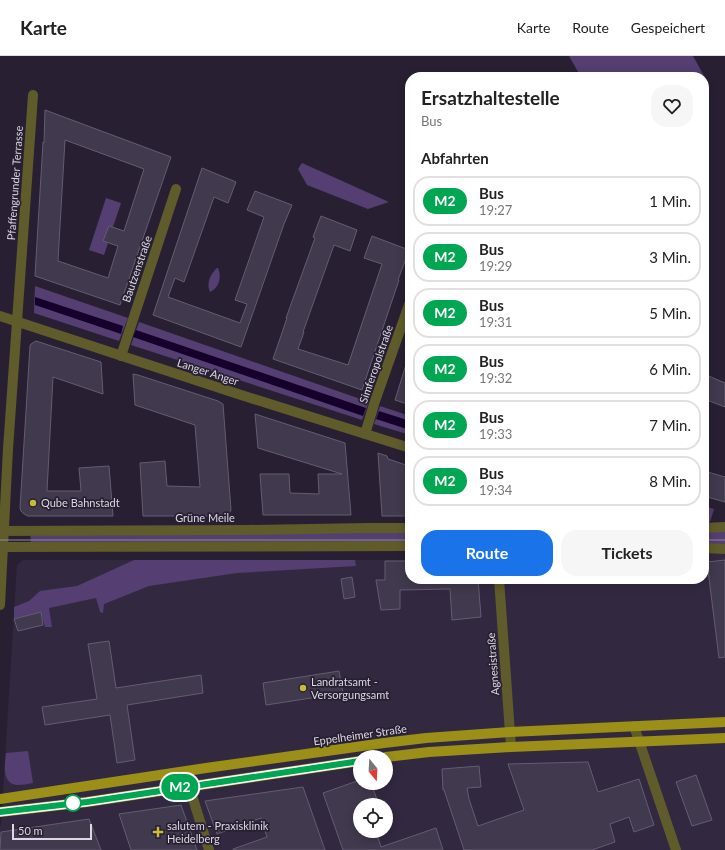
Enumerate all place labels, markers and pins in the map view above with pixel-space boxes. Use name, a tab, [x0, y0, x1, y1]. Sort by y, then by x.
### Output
place label: Qube Bahnstadt	[41, 496, 120, 509]
marker: Qube Bahnstadt	[28, 498, 38, 508]
place label: Landratsamt - Versorgungsamt	[311, 675, 389, 701]
marker: Landratsamt - Versorgungsamt	[298, 683, 308, 693]
unlabelled marker	[64, 794, 82, 812]
place label: salutem - Praxisklinik Heidelberg	[167, 819, 269, 845]
marker: salutem - Praxisklinik Heidelberg	[152, 826, 164, 838]

